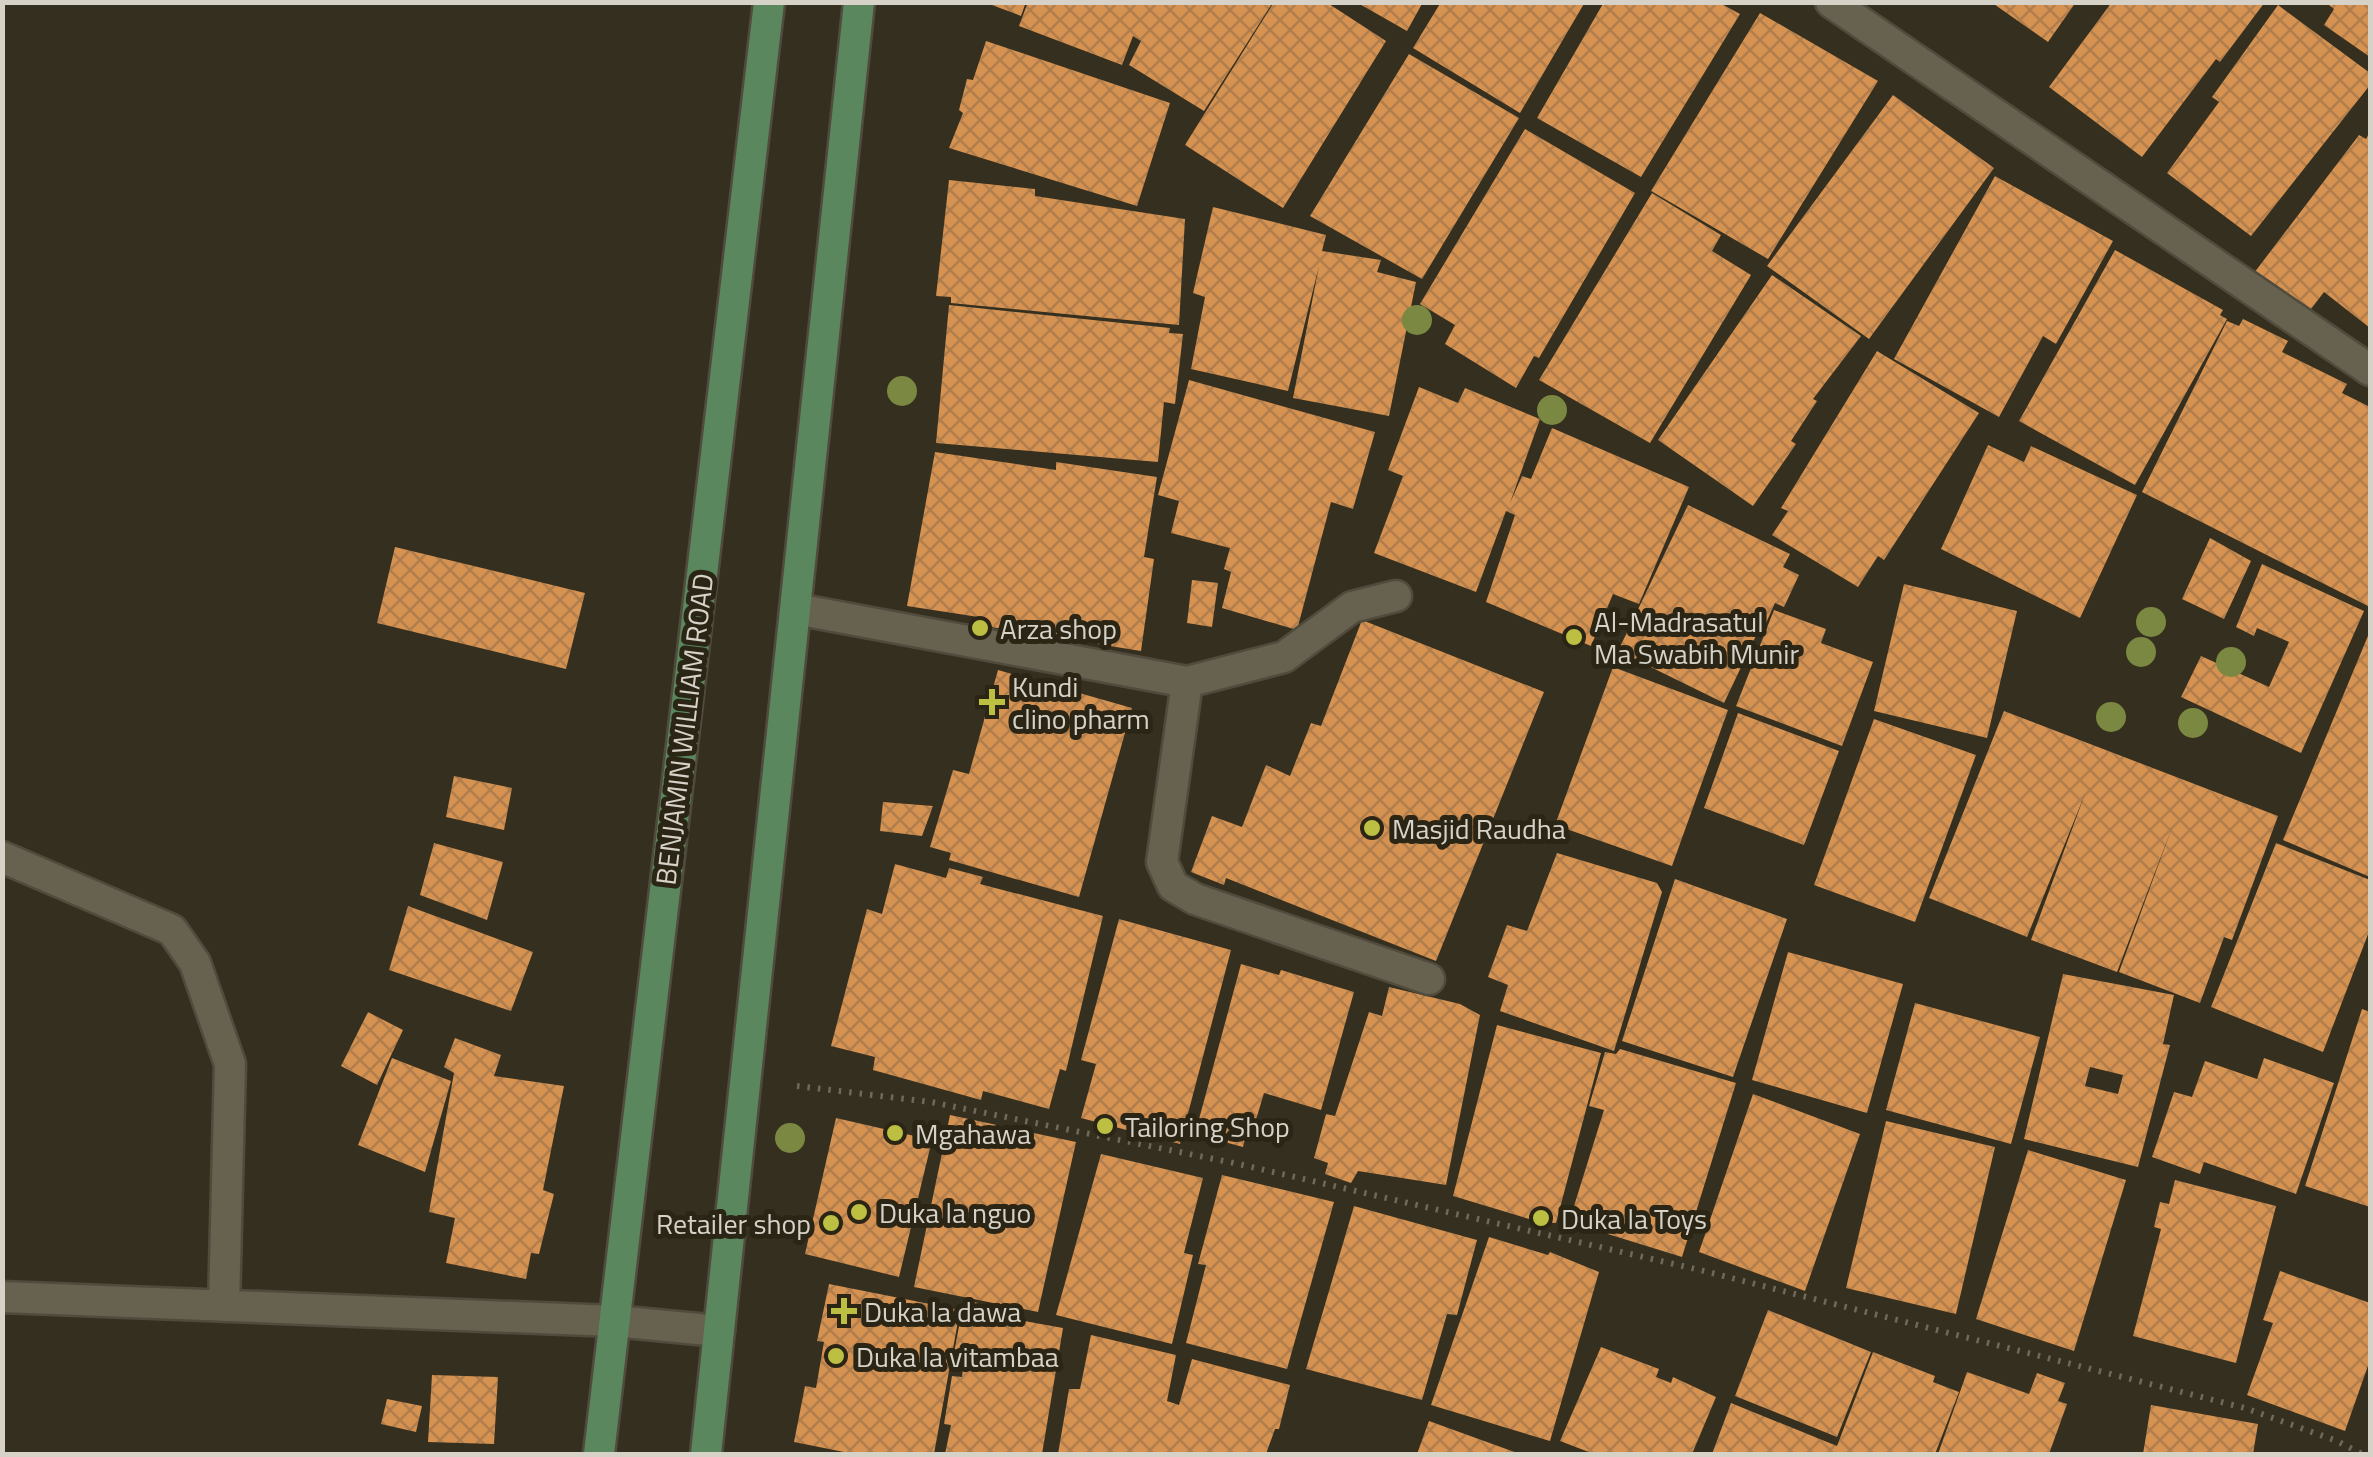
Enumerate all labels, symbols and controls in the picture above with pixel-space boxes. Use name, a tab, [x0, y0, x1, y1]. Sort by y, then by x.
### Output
street label: BENJAMIN WILLIAM ROAD	[644, 571, 724, 887]
place label: Al-Madrasatul Ma Swabih Munir	[1594, 600, 1799, 675]
place label: Arza shop	[1000, 607, 1117, 650]
marker: Arza shop	[969, 617, 991, 639]
marker: Al-Madrasatul Ma Swabih Munir	[1563, 626, 1585, 648]
place label: Kundi clino pharm	[1012, 665, 1150, 740]
marker: Kundi clino pharm	[981, 691, 1003, 713]
place label: Masjid Raudha	[1392, 807, 1566, 850]
marker: Masjid Raudha	[1361, 817, 1383, 839]
place label: Tailoring Shop	[1125, 1105, 1290, 1148]
place label: Mgahawa	[915, 1112, 1031, 1155]
marker: Tailoring Shop	[1094, 1115, 1116, 1137]
marker: Mgahawa	[884, 1122, 906, 1144]
place label: Duka la nguo	[879, 1191, 1031, 1234]
place label: Duka la Toys	[1561, 1197, 1707, 1240]
marker: Duka la nguo	[848, 1201, 870, 1223]
place label: Retailer shop	[656, 1202, 811, 1245]
marker: Duka la Toys	[1530, 1207, 1552, 1229]
marker: Retailer shop	[820, 1212, 842, 1234]
place label: Duka la dawa	[864, 1290, 1021, 1333]
marker: Duka la dawa	[833, 1300, 855, 1322]
place label: Duka la vitambaa	[856, 1335, 1059, 1378]
marker: Duka la vitambaa	[825, 1345, 847, 1367]

